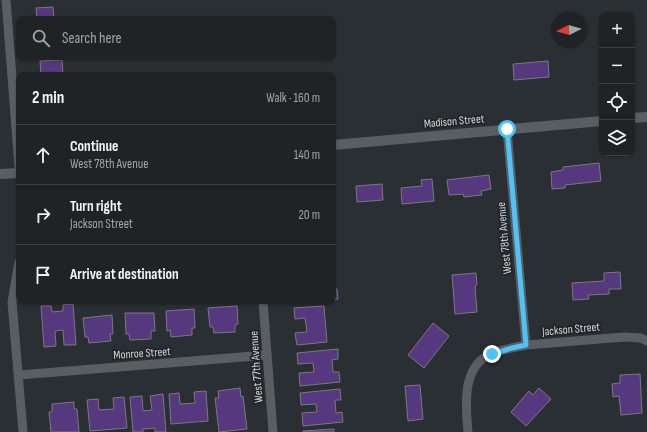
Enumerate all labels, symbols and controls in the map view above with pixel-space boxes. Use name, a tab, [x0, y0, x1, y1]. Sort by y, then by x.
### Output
north arrow	[551, 12, 587, 48]
map controls	[599, 12, 635, 156]
button: +	[599, 12, 635, 48]
search box	[16, 16, 336, 60]
icon: search	[30, 27, 52, 49]
text: Search here	[62, 29, 122, 48]
button: −	[599, 48, 635, 84]
button: locate	[599, 84, 635, 120]
text: 2 min	[32, 88, 64, 108]
text: Walk · 160 m	[266, 90, 320, 106]
street label: Madison Street	[423, 111, 485, 132]
route start	[498, 120, 516, 138]
button: layers	[599, 120, 635, 156]
text: Continue	[70, 137, 119, 156]
icon: ahead	[32, 144, 54, 166]
text: 140 m	[294, 147, 320, 163]
text: West 78th Avenue	[70, 156, 148, 172]
text: Turn right	[70, 197, 122, 216]
street label: West 78th Avenue	[494, 201, 515, 275]
icon: right	[32, 204, 54, 226]
text: 20 m	[298, 207, 320, 223]
text: Jackson Street	[70, 216, 133, 232]
icon: arrive	[32, 264, 54, 286]
text: Arrive at destination	[70, 265, 179, 284]
street label: Jackson Street	[541, 319, 601, 340]
street label: West 77th Avenue	[246, 330, 266, 403]
street label: Monroe Street	[113, 344, 172, 363]
route end	[483, 345, 501, 363]

